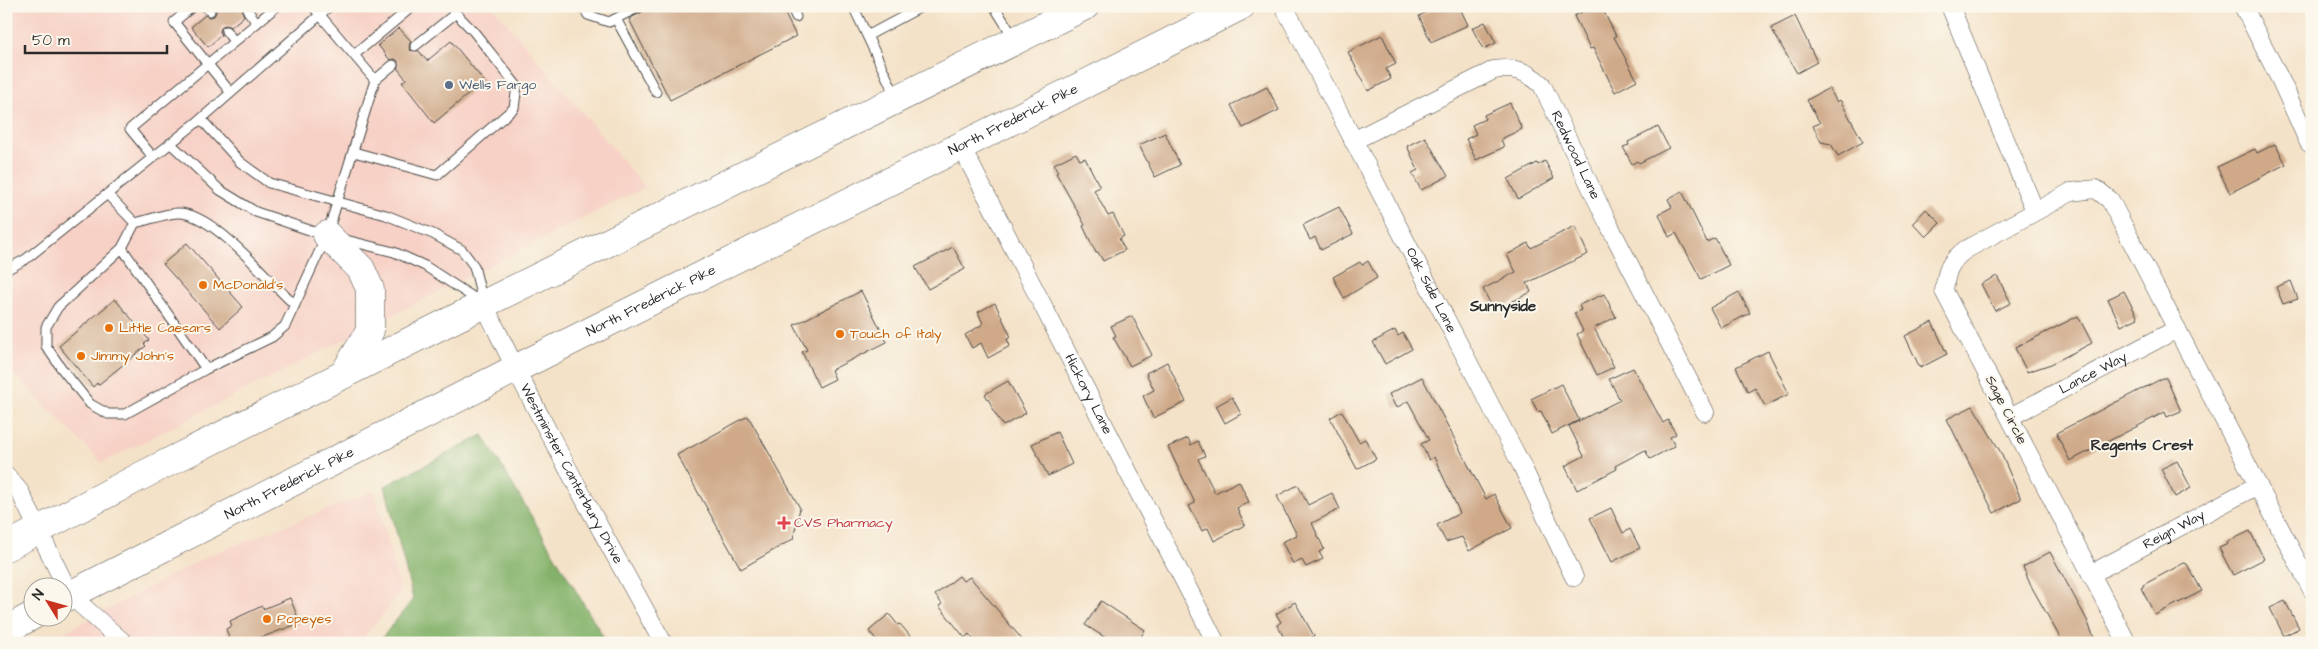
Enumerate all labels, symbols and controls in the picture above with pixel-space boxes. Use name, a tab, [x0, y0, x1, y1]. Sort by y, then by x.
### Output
scale bar	[25, 22, 168, 54]
text: 50 m	[32, 30, 70, 51]
place label: Wells Fargo	[459, 75, 537, 95]
marker: Wells Fargo	[443, 79, 455, 91]
street label: North Frederick Pike	[945, 79, 1082, 161]
street label: Redwood Lane	[1546, 107, 1605, 203]
street label: Oak Side Lane	[1401, 244, 1462, 337]
street label: North Frederick Pike	[583, 260, 720, 342]
place label: McDonald's	[213, 275, 283, 295]
marker: McDonald's	[197, 279, 209, 291]
district label: Sunnyside	[1469, 296, 1536, 318]
place label: Little Caesars	[119, 318, 211, 338]
marker: Little Caesars	[103, 322, 115, 334]
place label: Touch of Italy	[850, 324, 942, 344]
marker: Touch of Italy	[834, 328, 846, 340]
place label: Jimmy John's	[91, 346, 174, 366]
street label: Lance Way	[2056, 347, 2131, 399]
marker: Jimmy John's	[75, 350, 87, 362]
street label: Hickory Lane	[1059, 350, 1118, 438]
street label: Sage Circle	[1980, 372, 2032, 448]
street label: Westminster Canterbury Drive	[515, 380, 628, 568]
district label: Regents Crest	[2091, 435, 2194, 458]
street label: North Frederick Pike	[221, 442, 358, 525]
street label: Reign Way	[2139, 505, 2209, 554]
place label: CVS Pharmacy	[794, 513, 893, 533]
marker: CVS Pharmacy	[778, 517, 790, 529]
north arrow	[22, 576, 72, 626]
text: N	[28, 585, 49, 604]
place label: Popeyes	[277, 609, 331, 629]
marker: Popeyes	[261, 613, 273, 625]

